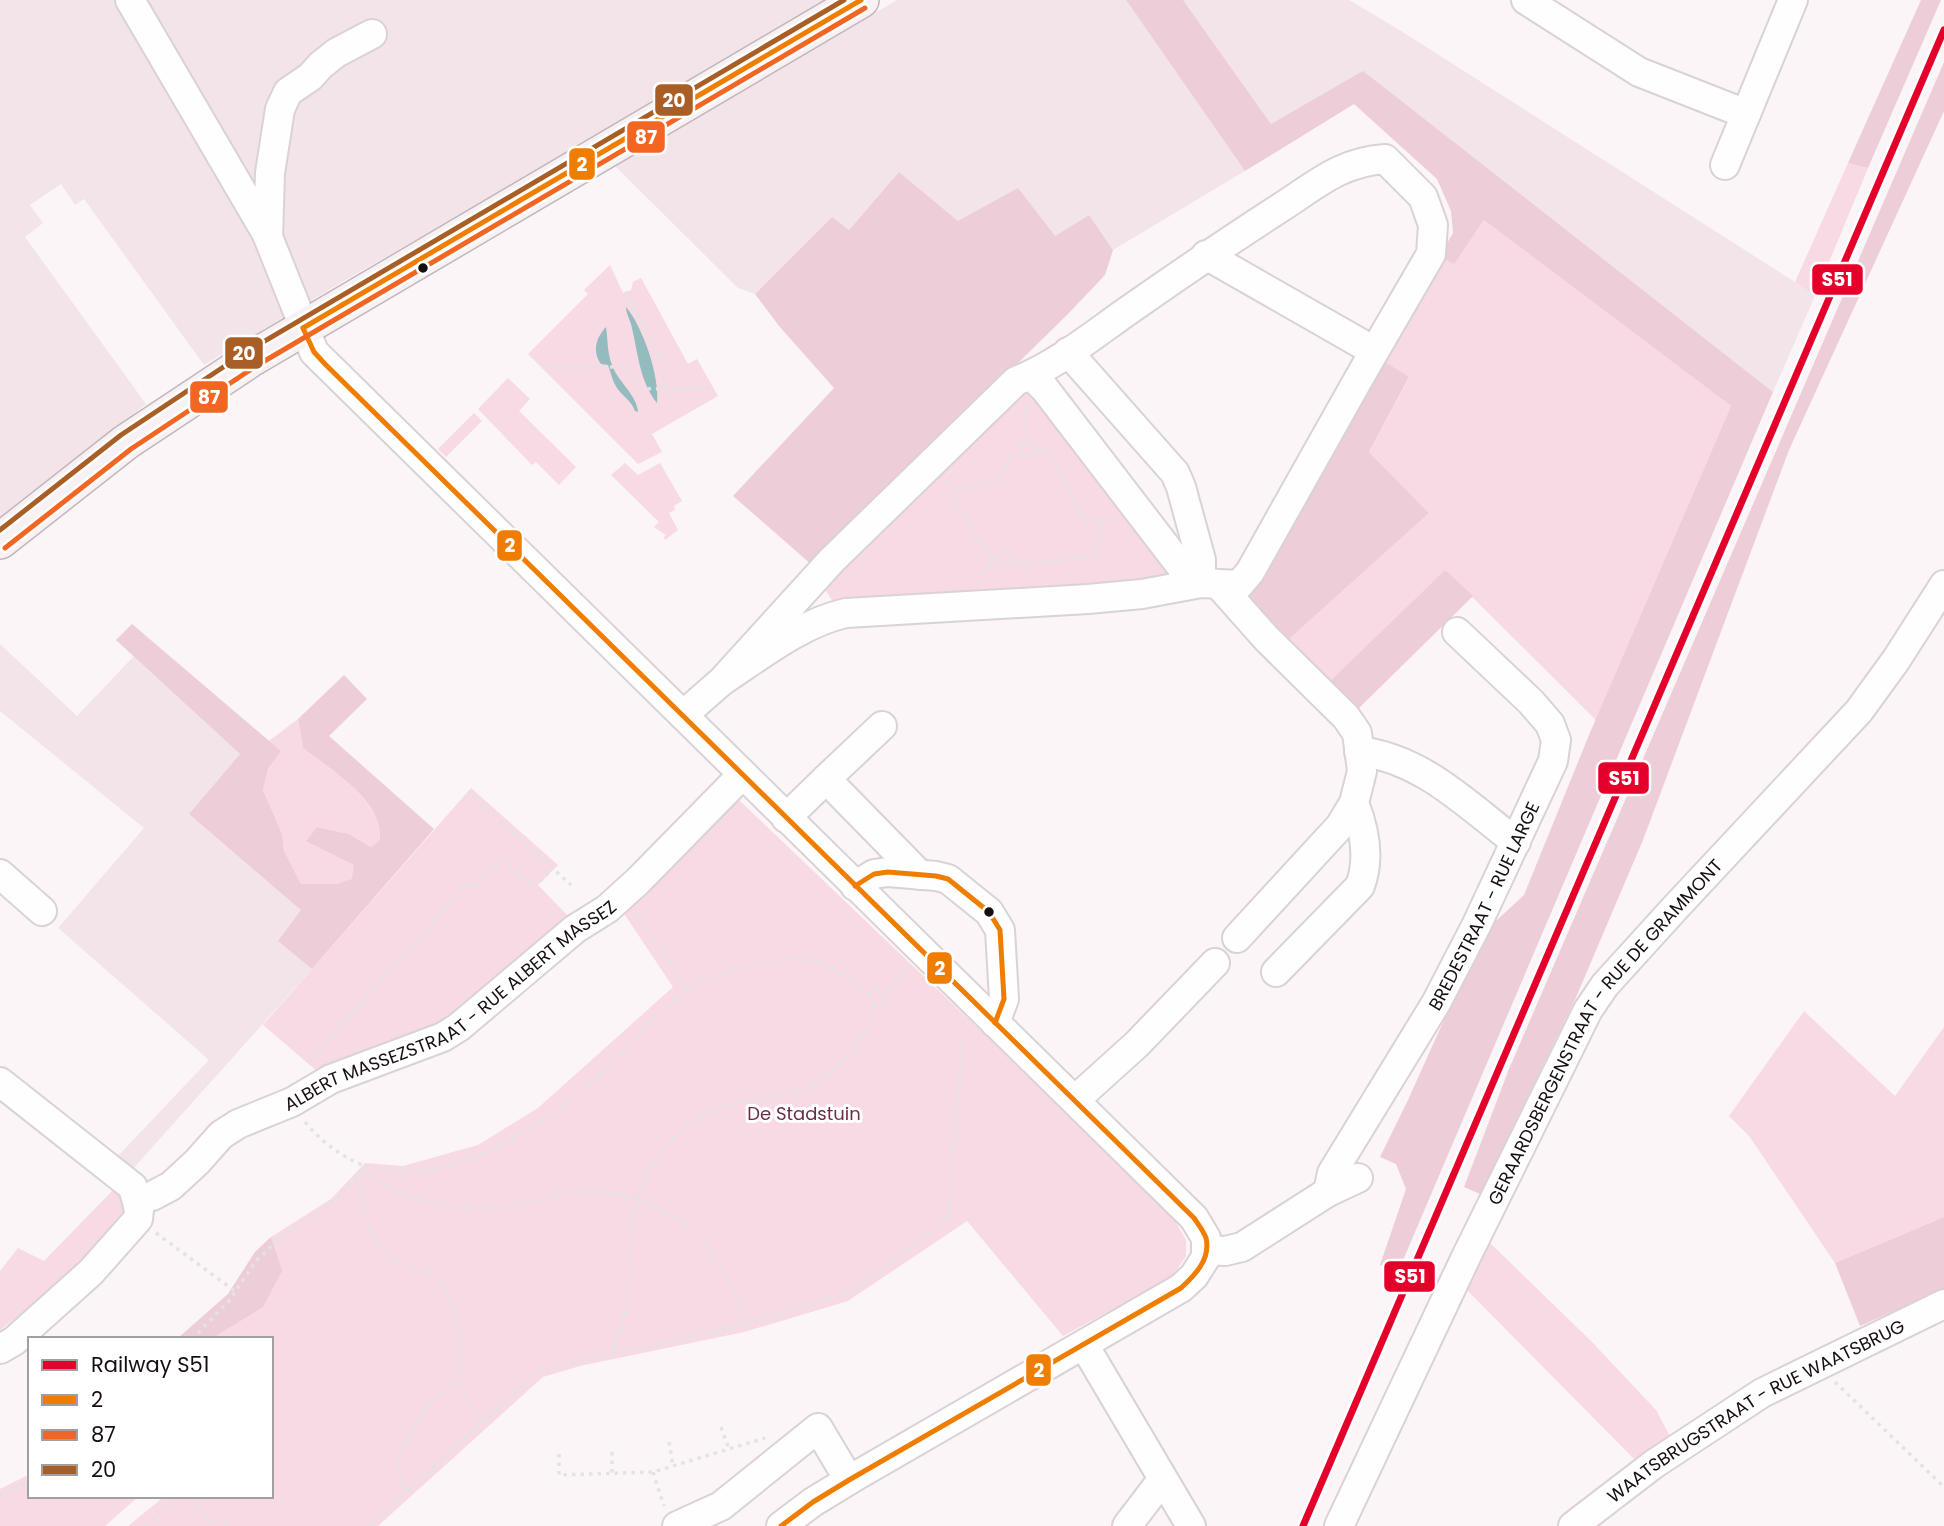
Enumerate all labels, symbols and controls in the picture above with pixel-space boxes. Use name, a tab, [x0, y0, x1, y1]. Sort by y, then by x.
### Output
line badge: 20	[654, 83, 694, 117]
text: 20	[662, 87, 686, 114]
line badge: 87	[626, 120, 666, 154]
text: 87	[635, 124, 657, 151]
line badge: 2	[568, 147, 596, 181]
text: 2	[577, 151, 588, 178]
unlabelled marker	[416, 261, 430, 275]
line badge: S51	[1811, 263, 1864, 296]
text: S51	[1821, 266, 1853, 293]
line badge: 20	[224, 336, 264, 370]
text: 20	[232, 340, 256, 367]
line badge: 87	[189, 380, 229, 414]
text: 87	[198, 384, 220, 411]
line badge: 2	[496, 529, 523, 562]
text: 2	[505, 532, 516, 559]
line badge: S51	[1597, 761, 1650, 795]
text: S51	[1608, 765, 1640, 792]
street label: BREDESTRAAT - RUE LARGE	[1422, 797, 1545, 1015]
street label: GERAARDSBERGENSTRAAT - RUE DE GRAMMONT	[1481, 853, 1728, 1209]
street label: ALBERT MASSEZSTRAAT - RUE ALBERT MASSEZ	[280, 894, 621, 1116]
unlabelled marker	[982, 905, 996, 919]
line badge: 2	[926, 951, 953, 985]
text: 2	[935, 955, 946, 982]
park label: De Stadstuin	[747, 1101, 861, 1126]
line badge: S51	[1383, 1260, 1436, 1293]
text: S51	[1394, 1263, 1426, 1290]
street label: WAATSBRUGSTRAAT - RUE WAATSBRUG	[1602, 1313, 1909, 1508]
legend	[28, 1337, 273, 1498]
text: Railway S51	[91, 1350, 209, 1379]
line badge: 2	[1025, 1353, 1052, 1387]
text: 2	[1034, 1357, 1045, 1384]
text: 2	[91, 1385, 103, 1414]
text: 87	[91, 1420, 116, 1449]
text: 20	[91, 1455, 116, 1484]

